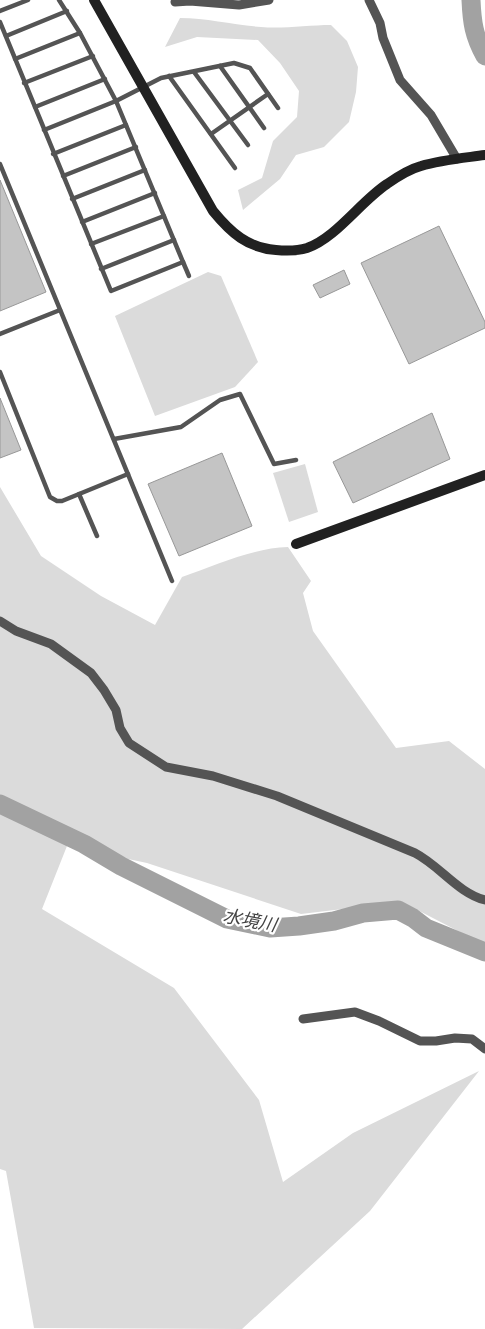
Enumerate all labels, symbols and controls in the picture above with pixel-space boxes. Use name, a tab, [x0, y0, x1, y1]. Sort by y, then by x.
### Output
water label: 水境川	[221, 904, 281, 937]

